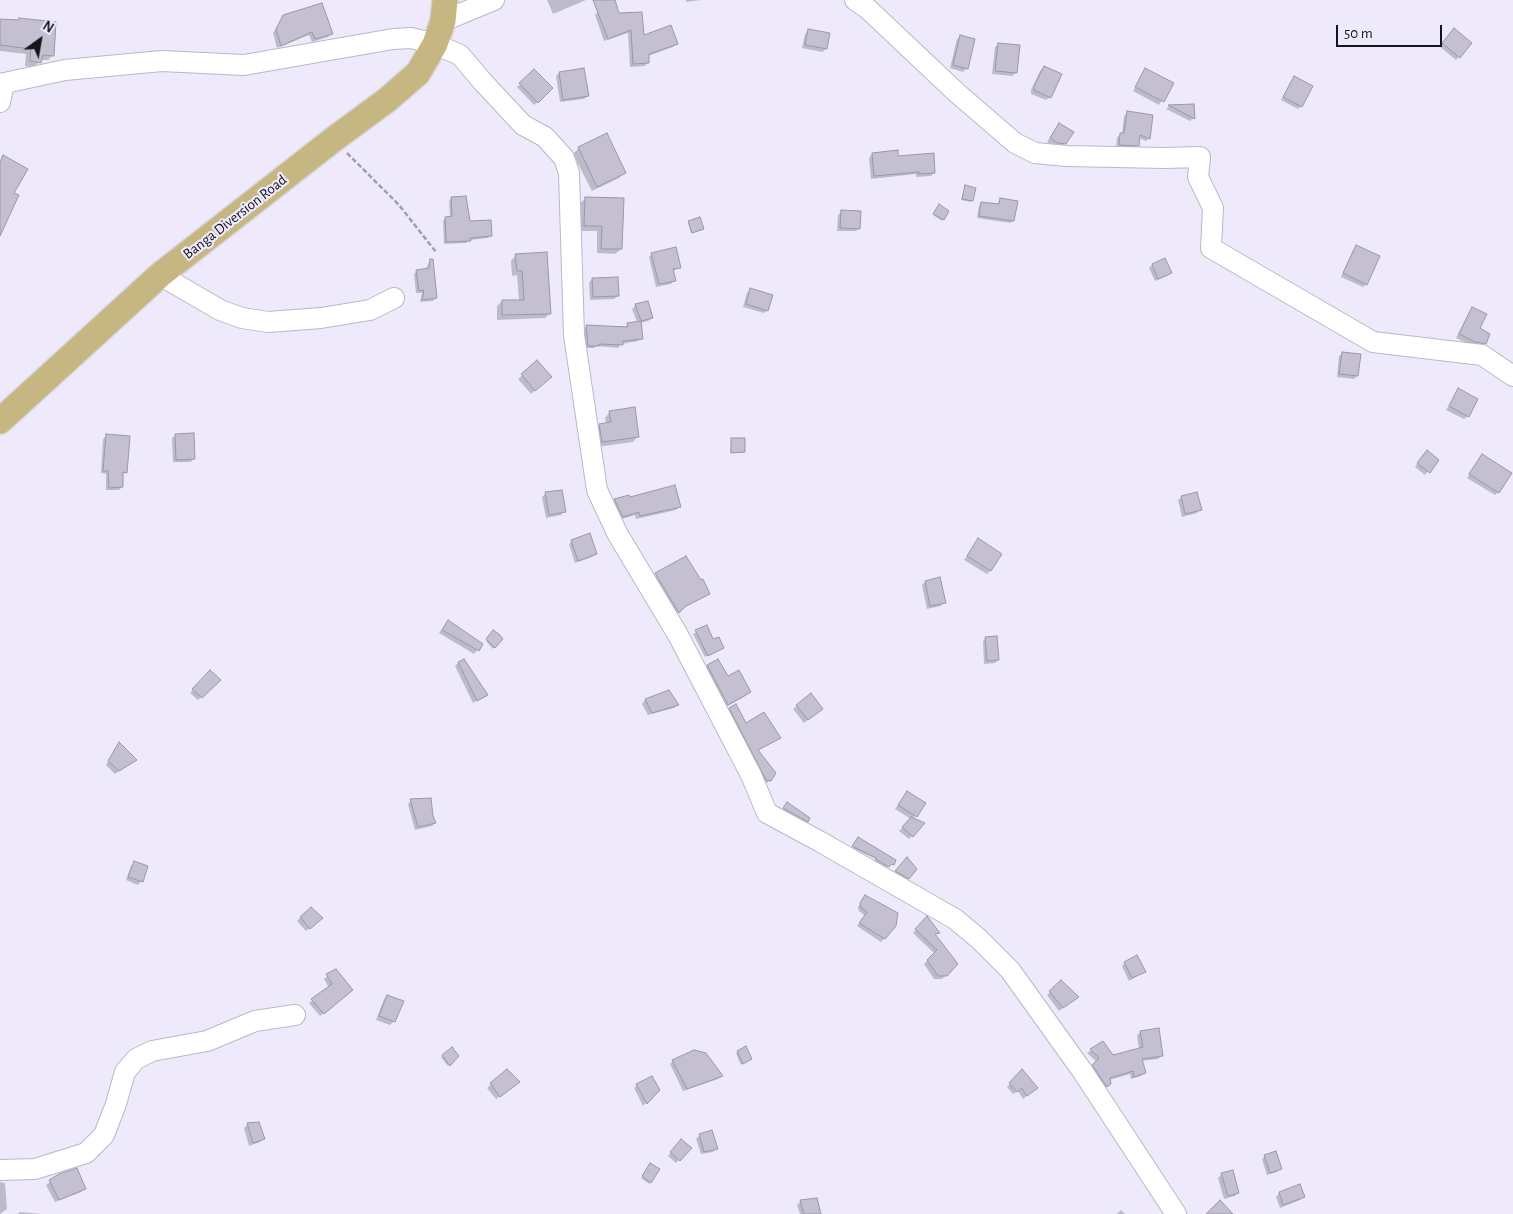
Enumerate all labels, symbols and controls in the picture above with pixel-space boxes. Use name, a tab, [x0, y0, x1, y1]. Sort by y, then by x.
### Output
north arrow	[15, 15, 65, 65]
scale bar	[1338, 15, 1444, 47]
text: N	[40, 19, 56, 36]
text: 50 m	[1344, 26, 1373, 41]
street label: Banga Diversion Road	[180, 171, 290, 263]

